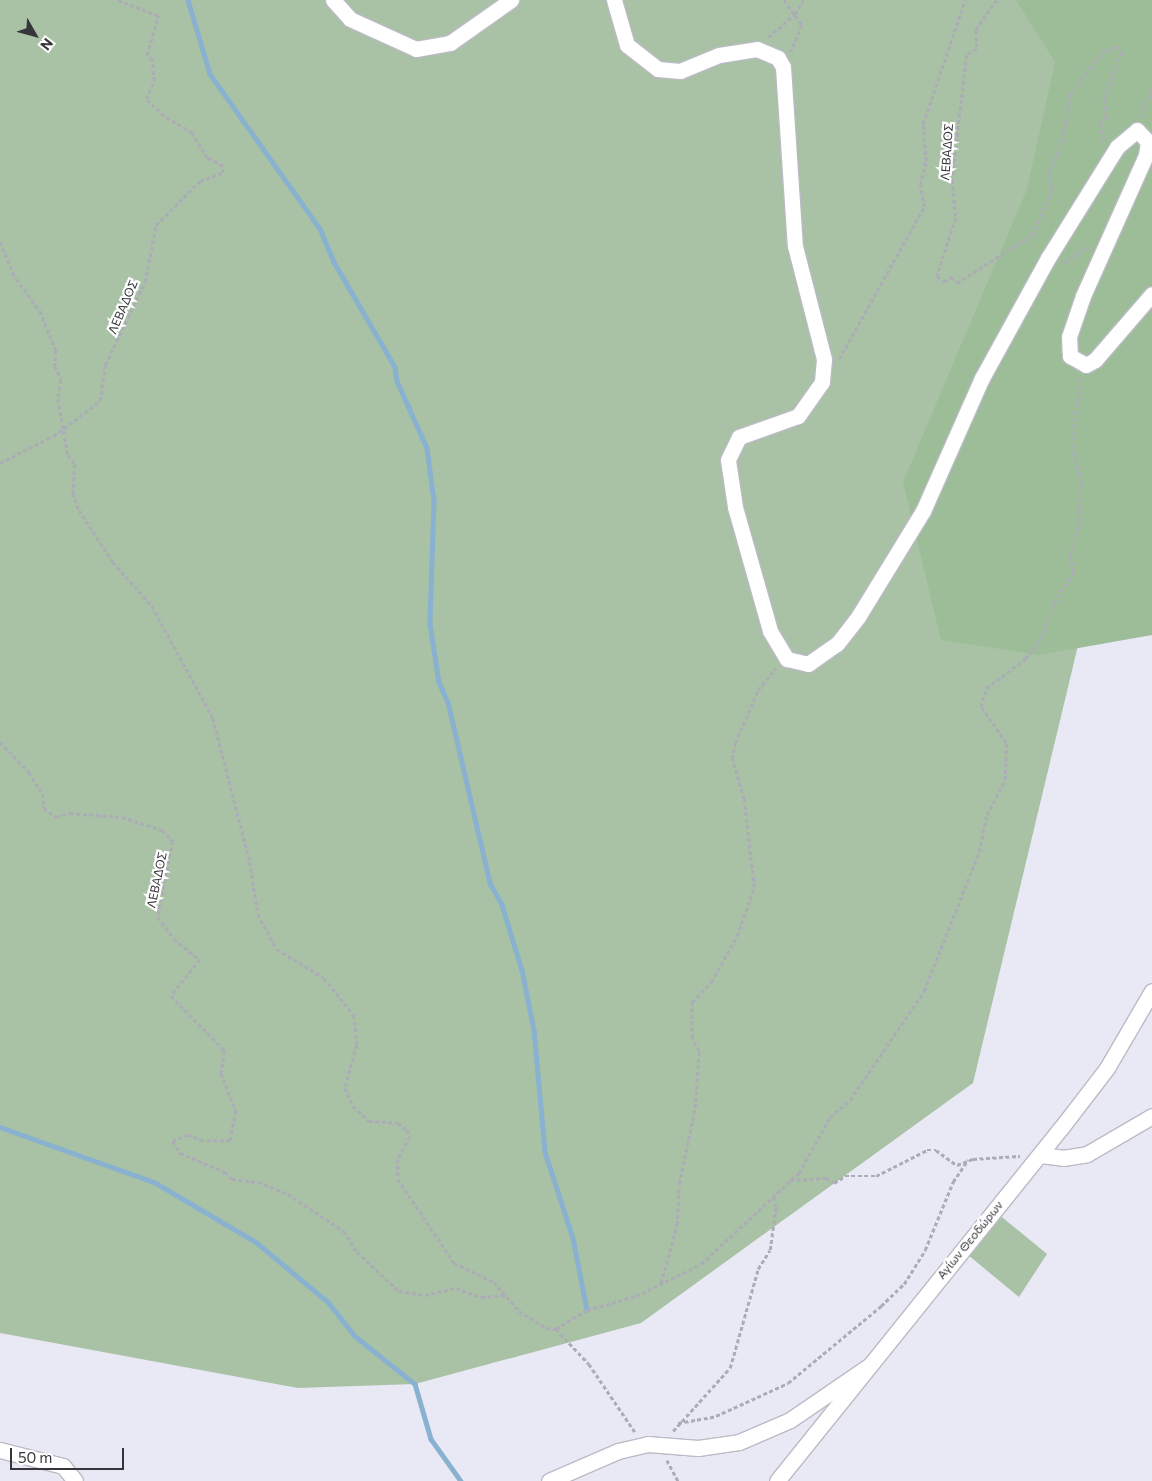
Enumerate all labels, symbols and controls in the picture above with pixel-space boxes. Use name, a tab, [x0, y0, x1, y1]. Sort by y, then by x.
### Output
north arrow	[10, 10, 60, 60]
text: N	[37, 35, 57, 54]
street label: ΛΕΒΑΔΟΣ	[938, 123, 956, 181]
street label: ΛΕΒΑΔΟΣ	[105, 278, 141, 336]
street label: ΛΕΒΑΔΟΣ	[144, 851, 170, 909]
street label: Αγίων Θεοδώρων	[934, 1198, 1006, 1282]
scale bar	[12, 1438, 126, 1470]
text: 50 m	[18, 1448, 52, 1466]

